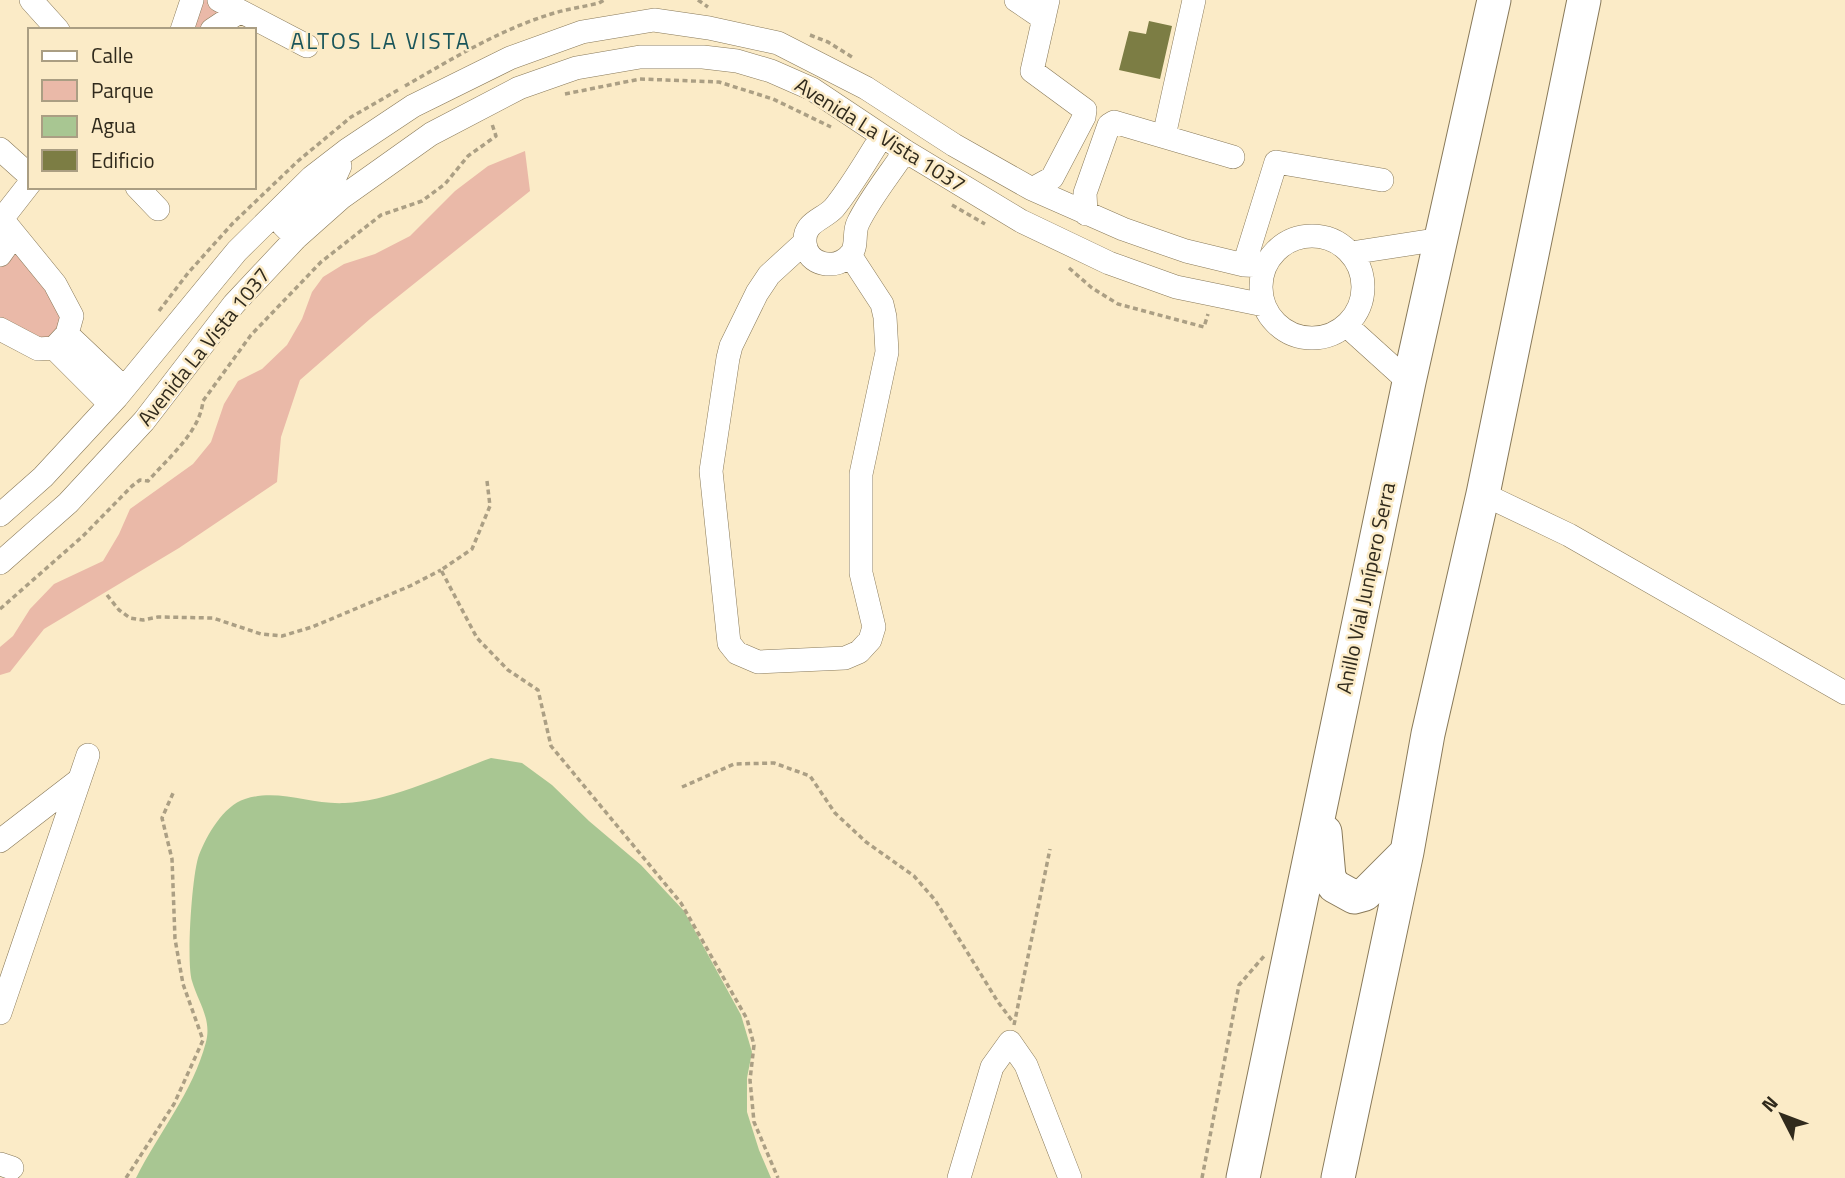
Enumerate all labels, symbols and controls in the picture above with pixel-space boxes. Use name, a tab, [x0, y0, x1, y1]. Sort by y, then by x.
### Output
district label: ALTOS LA VISTA	[291, 23, 471, 58]
legend	[28, 28, 256, 189]
text: Calle	[91, 39, 133, 71]
street label: Avenida La Vista 1037	[789, 69, 972, 200]
text: Parque	[91, 74, 154, 106]
text: Agua	[91, 109, 136, 141]
text: Edificio	[91, 144, 155, 176]
street label: Avenida La Vista 1037	[129, 260, 277, 433]
street label: Anillo Vial Junípero Serra	[1327, 479, 1403, 696]
north arrow	[1747, 1080, 1817, 1150]
text: N	[1754, 1089, 1784, 1118]

